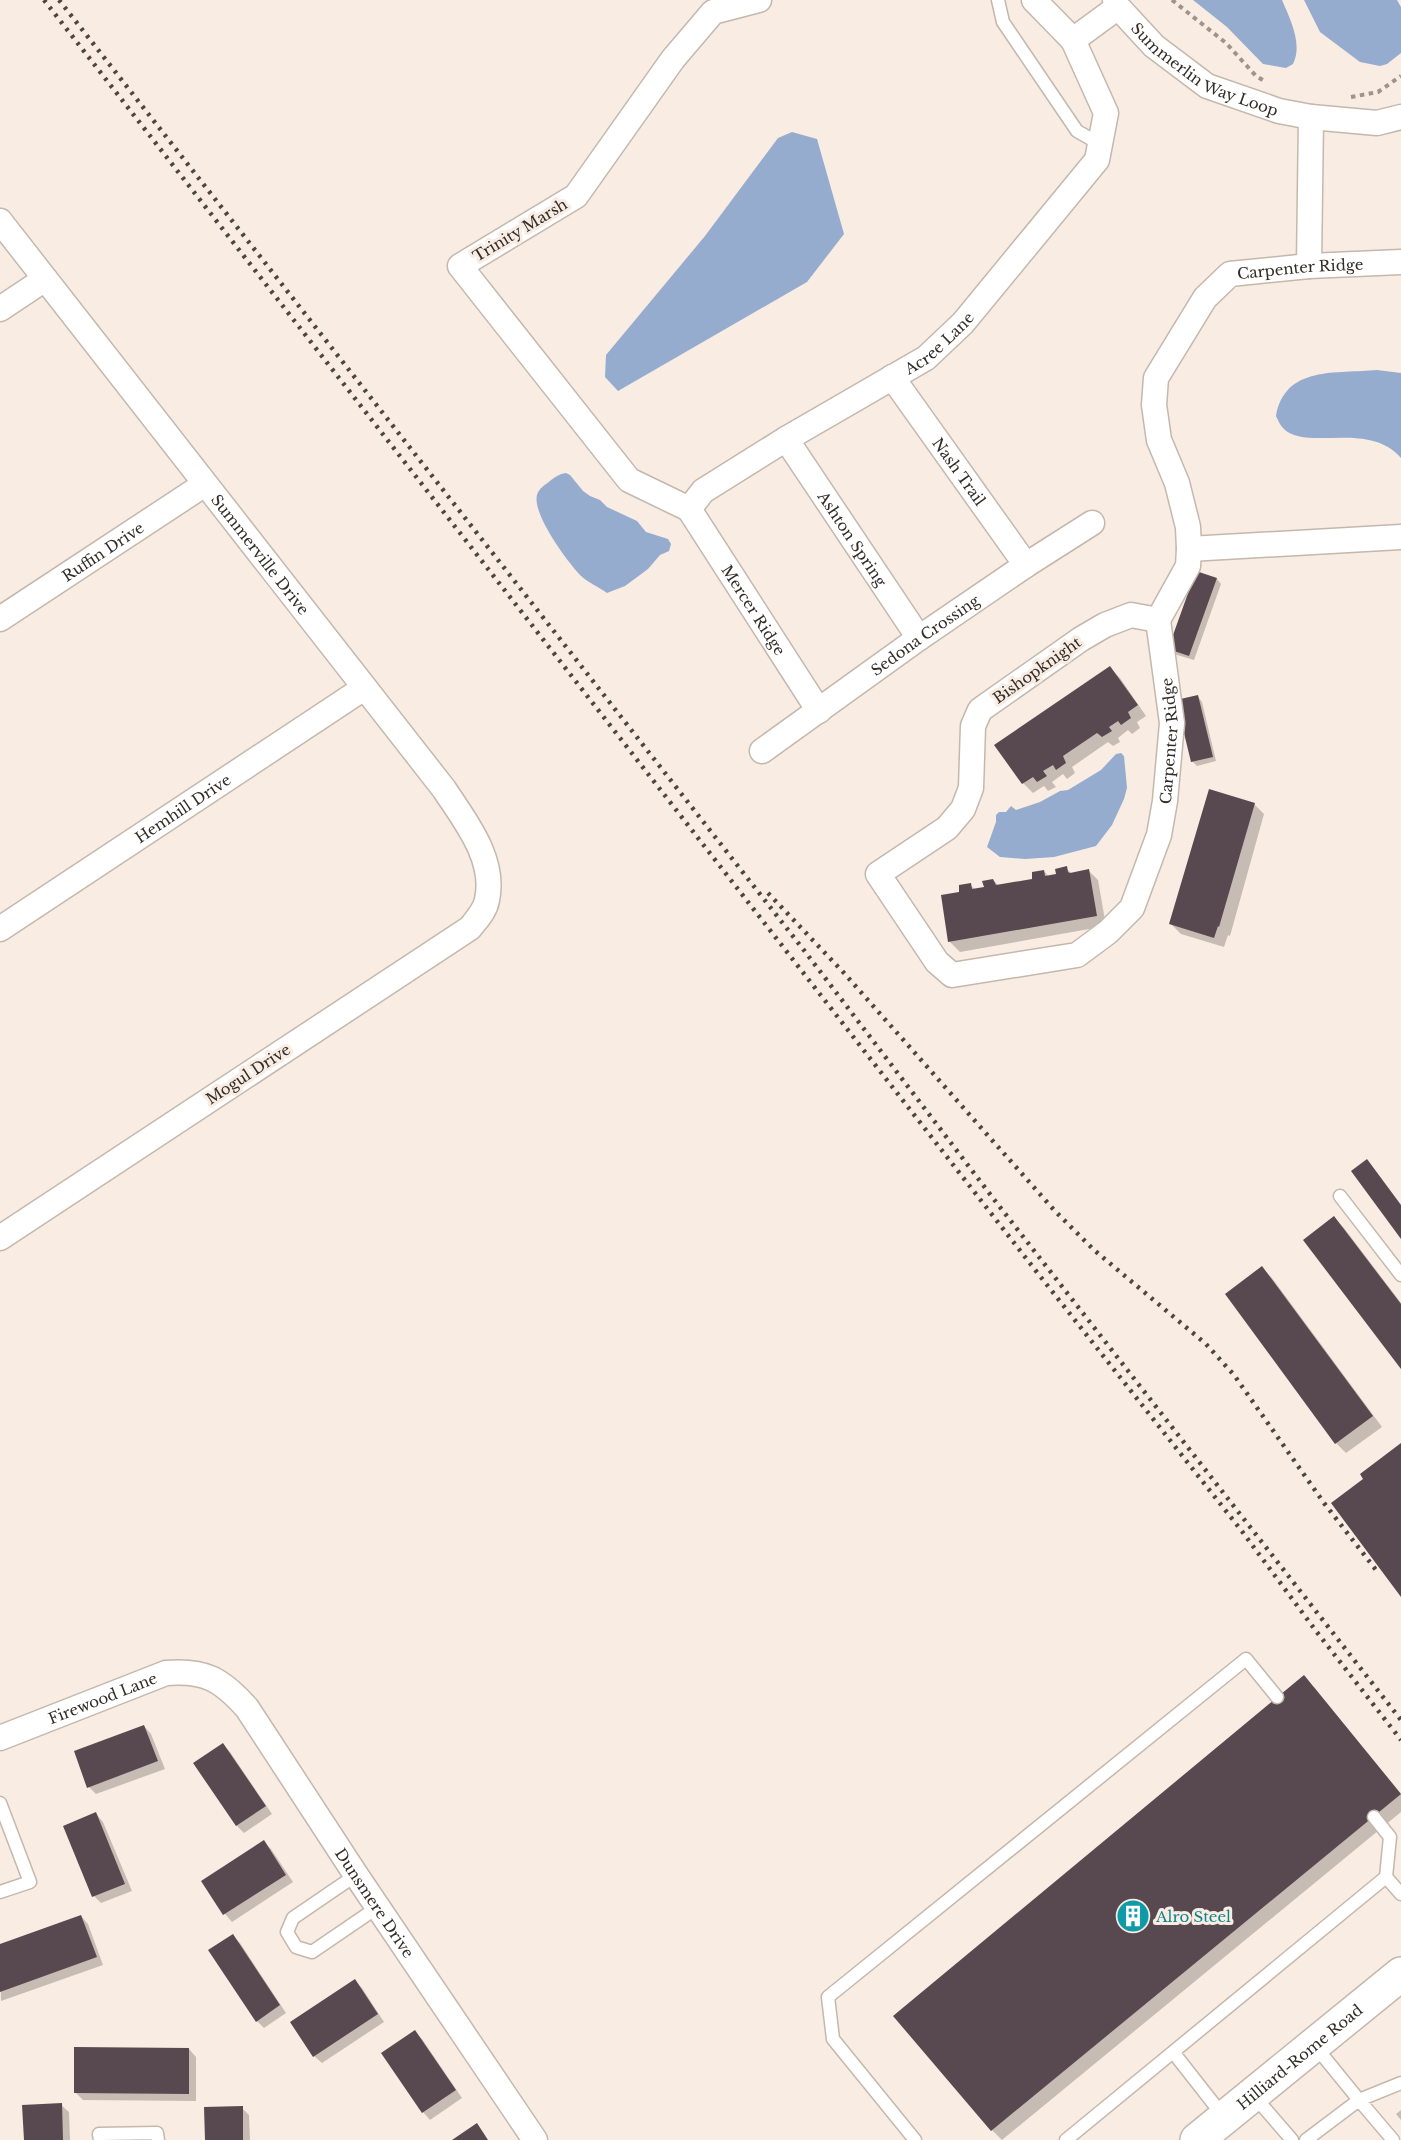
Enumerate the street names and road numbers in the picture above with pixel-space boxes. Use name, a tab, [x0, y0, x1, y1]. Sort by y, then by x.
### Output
street label: Summerlin Way Loop	[1127, 18, 1281, 120]
street label: Trinity Marsh	[469, 194, 571, 266]
street label: Carpenter Ridge	[1236, 254, 1364, 283]
street label: Acree Lane	[900, 308, 978, 378]
street label: Nash Trail	[929, 434, 990, 509]
street label: Ashton Spring	[814, 487, 892, 591]
street label: Summerville Drive	[208, 490, 313, 618]
street label: Ruffin Drive	[58, 518, 147, 585]
street label: Mercer Ridge	[718, 561, 790, 659]
street label: Sedona Crossing	[867, 590, 983, 679]
street label: Bishopknight	[989, 632, 1085, 707]
street label: Carpenter Ridge	[1155, 677, 1182, 805]
street label: Hemhill Drive	[131, 770, 234, 847]
street label: Mogul Drive	[202, 1040, 294, 1108]
street label: Firewood Lane	[45, 1668, 160, 1728]
street label: Dunsmere Drive	[331, 1844, 418, 1961]
street label: Hilliard-Rome Road	[1233, 2000, 1366, 2113]

